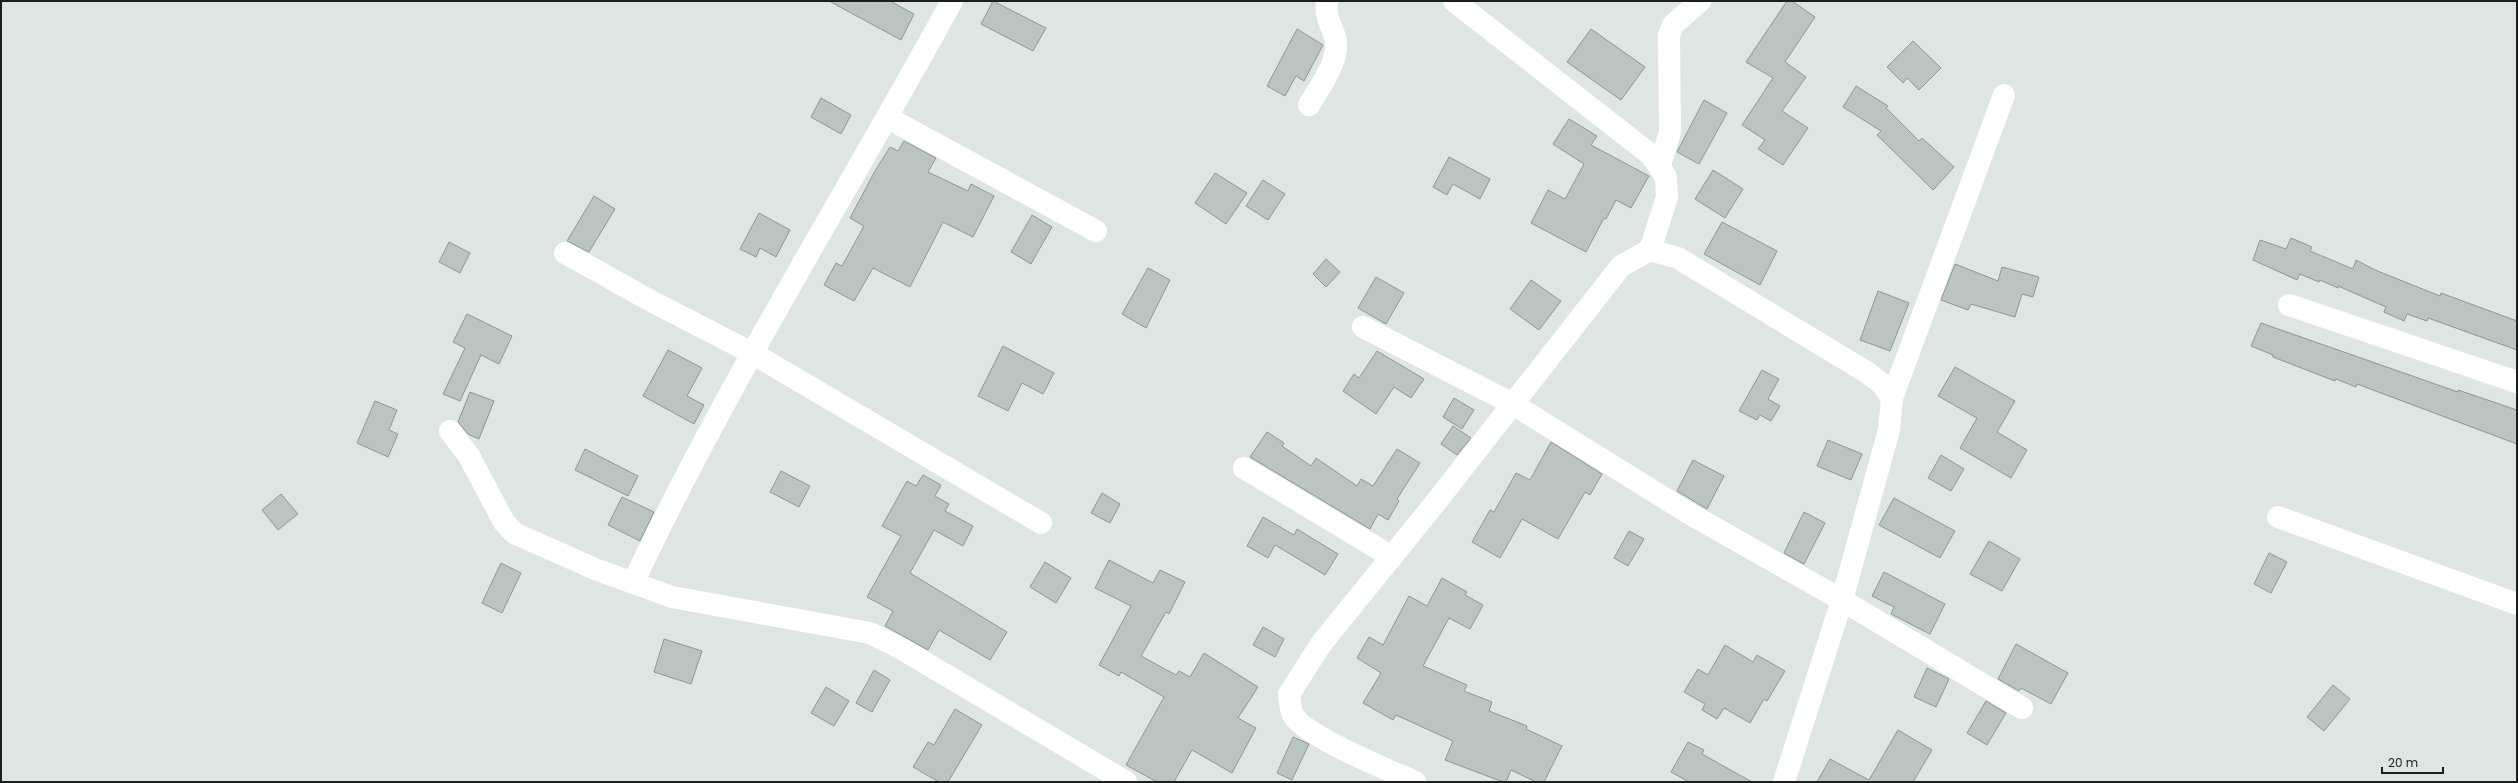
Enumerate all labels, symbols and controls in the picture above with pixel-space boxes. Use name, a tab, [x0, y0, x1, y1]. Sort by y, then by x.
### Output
scale bar	[2382, 749, 2443, 775]
text: 20 m	[2388, 754, 2418, 771]

